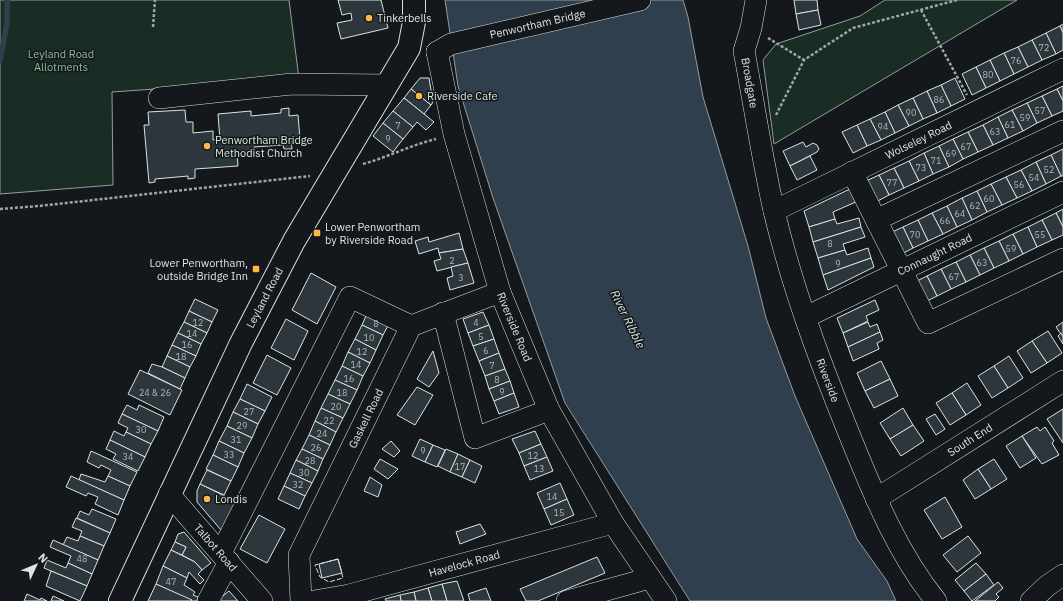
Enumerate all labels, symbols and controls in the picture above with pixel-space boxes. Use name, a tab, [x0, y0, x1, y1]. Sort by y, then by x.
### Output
street label: Penwortham Bridge	[488, 6, 587, 42]
place label: Tinkerbells	[377, 11, 432, 25]
marker: Tinkerbells	[364, 13, 374, 23]
house number: 72	[1039, 42, 1049, 53]
park label: Leyland Road Allotments	[28, 47, 94, 74]
house number: 76	[1011, 55, 1021, 66]
street label: Broadgate	[738, 57, 761, 109]
house number: 80	[983, 69, 993, 80]
place label: Riverside Cafe	[427, 89, 498, 103]
marker: Riverside Cafe	[414, 91, 424, 101]
house number: 86	[934, 94, 944, 105]
house number: 57	[1035, 105, 1045, 116]
house number: 90	[906, 107, 916, 118]
house number: 59	[1020, 112, 1030, 123]
street label: Wolseley Road	[883, 118, 954, 162]
house number: 61	[1005, 119, 1015, 130]
house number: 7	[395, 120, 401, 131]
house number: 94	[878, 121, 888, 132]
house number: 63	[990, 126, 1000, 137]
place label: Penwortham Bridge Methodist Church	[215, 133, 313, 160]
house number: 9	[385, 133, 391, 144]
marker: Penwortham Bridge Methodist Church	[202, 141, 212, 151]
house number: 67	[961, 141, 971, 152]
house number: 69	[946, 148, 956, 159]
house number: 71	[931, 155, 941, 166]
house number: 73	[916, 162, 926, 173]
house number: 52	[1044, 164, 1054, 175]
house number: 54	[1029, 172, 1039, 183]
house number: 77	[887, 177, 897, 188]
house number: 56	[1014, 179, 1024, 190]
house number: 60	[984, 193, 994, 204]
house number: 62	[970, 200, 980, 211]
house number: 64	[955, 208, 965, 219]
house number: 66	[940, 215, 950, 226]
place label: Lower Penwortham by Riverside Road	[325, 220, 420, 247]
marker: Lower Penwortham by Riverside Road	[312, 228, 322, 238]
house number: 70	[910, 229, 920, 240]
house number: 55	[1035, 229, 1045, 240]
street label: Connaught Road	[895, 230, 974, 279]
house number: 8	[827, 238, 833, 249]
house number: 59	[1006, 243, 1016, 254]
house number: 2	[449, 255, 455, 266]
place label: Lower Penwortham, outside Bridge Inn	[150, 256, 248, 283]
house number: 63	[977, 257, 987, 268]
house number: 9	[835, 258, 841, 269]
marker: Lower Penwortham, outside Bridge Inn	[251, 264, 261, 274]
street label: Leyland Road	[243, 265, 286, 330]
house number: 67	[949, 271, 959, 282]
house number: 3	[458, 272, 464, 283]
water label: River Ribble	[607, 287, 649, 351]
street label: Riverside Road	[494, 290, 535, 364]
house number: 12	[193, 317, 203, 328]
house number: 4	[473, 317, 479, 328]
house number: 8	[373, 318, 379, 329]
house number: 14	[187, 328, 197, 339]
house number: 5	[478, 331, 484, 342]
house number: 10	[364, 332, 374, 343]
house number: 16	[182, 339, 192, 350]
house number: 6	[483, 345, 489, 356]
house number: 12	[357, 346, 367, 357]
house number: 18	[176, 351, 186, 362]
street label: Riverside	[813, 356, 843, 404]
house number: 14	[351, 359, 361, 370]
house number: 7	[489, 360, 495, 371]
house number: 16	[344, 373, 354, 384]
house number: 8	[494, 374, 500, 385]
street label: Gaskell Road	[345, 386, 386, 451]
house number: 9	[499, 386, 505, 397]
house number: 24 & 26	[139, 387, 171, 398]
house number: 18	[337, 387, 347, 398]
house number: 20	[331, 401, 341, 412]
house number: 27	[244, 406, 254, 417]
house number: 22	[324, 415, 334, 426]
house number: 29	[237, 420, 247, 431]
street label: South End	[945, 420, 995, 459]
house number: 30	[136, 424, 146, 435]
house number: 24	[317, 428, 327, 439]
house number: 31	[231, 434, 241, 445]
house number: 26	[311, 442, 321, 453]
house number: 9	[420, 445, 426, 456]
house number: 33	[224, 449, 234, 460]
house number: 12	[528, 450, 538, 461]
house number: 34	[123, 451, 133, 462]
house number: 28	[305, 455, 315, 466]
house number: 17	[455, 461, 465, 472]
house number: 13	[534, 463, 544, 474]
house number: 30	[299, 467, 309, 478]
house number: 32	[293, 479, 303, 490]
house number: 14	[547, 491, 557, 502]
place label: Londis	[215, 492, 247, 506]
marker: Londis	[202, 494, 212, 504]
house number: 15	[554, 507, 564, 518]
street label: Talbot Road	[191, 521, 240, 574]
north arrow	[16, 545, 56, 585]
street label: Havelock Road	[427, 547, 502, 580]
text: N	[35, 550, 51, 566]
house number: 48	[77, 553, 87, 564]
house number: 47	[166, 576, 176, 587]

